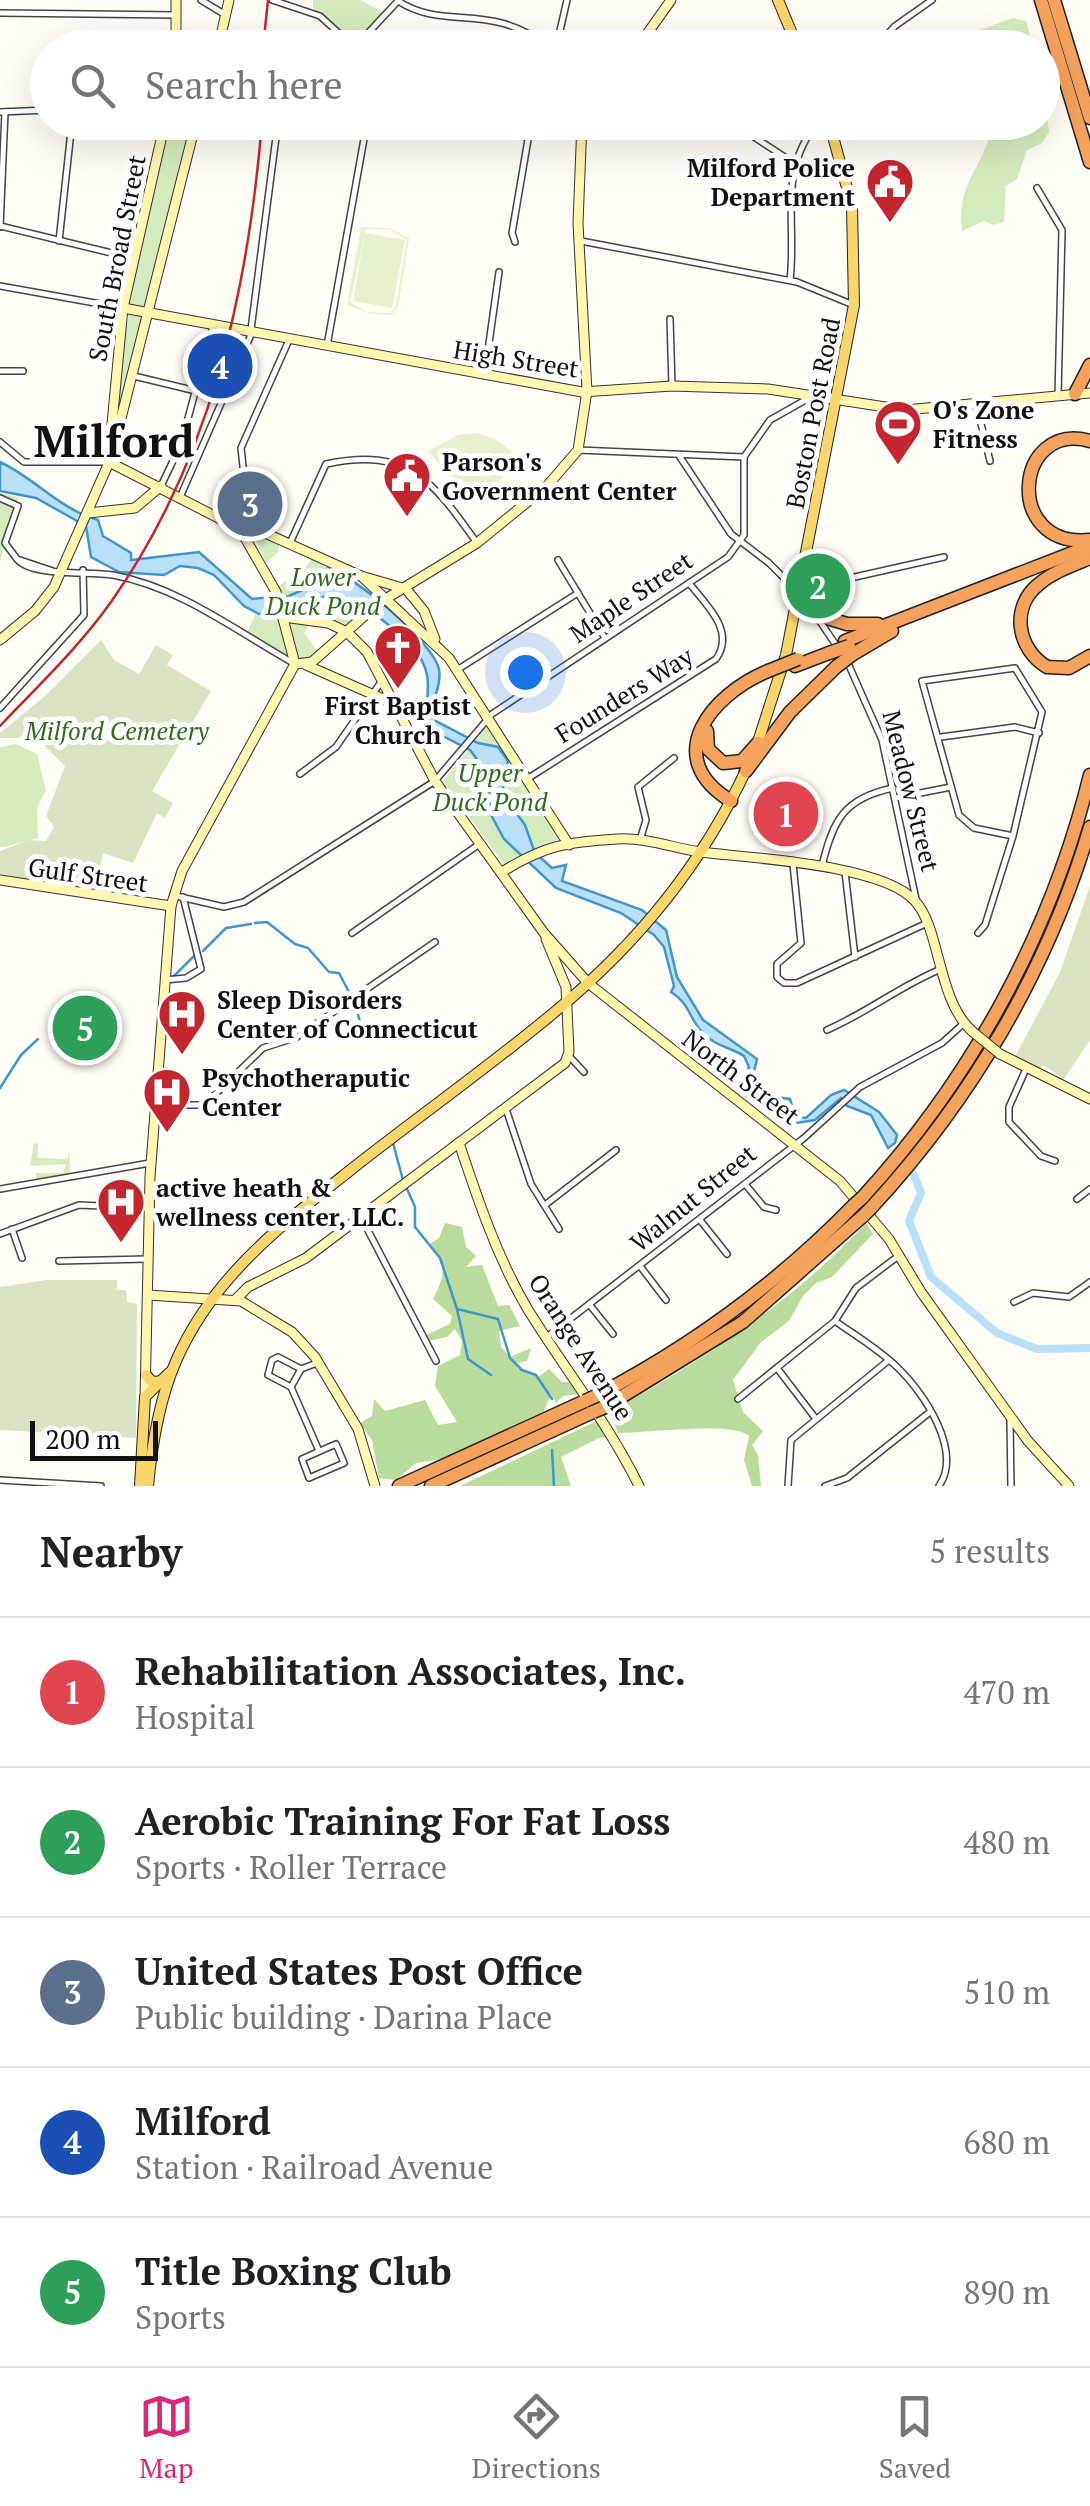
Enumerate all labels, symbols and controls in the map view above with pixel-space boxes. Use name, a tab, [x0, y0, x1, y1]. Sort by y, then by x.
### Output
search box	[30, 30, 1060, 140]
icon: search	[65, 58, 120, 113]
text: Search here	[145, 60, 343, 110]
place label: Milford Police Department	[687, 151, 855, 213]
street label: South Broad Street	[80, 152, 153, 364]
public building icon: Milford Police Department	[864, 156, 916, 224]
street label: Boston Post Road	[778, 314, 847, 511]
pin: 4	[188, 328, 252, 404]
street label: High Street	[451, 332, 581, 385]
place label: O's Zone Fitness	[933, 393, 1034, 455]
sports icon: O's Zone Fitness	[872, 398, 924, 466]
district label: Milford	[34, 410, 194, 470]
place label: Parson's Government Center	[442, 445, 677, 507]
public building icon: Parson's Government Center	[381, 450, 433, 518]
pin: 3	[218, 466, 282, 542]
street label: Maple Street	[563, 543, 699, 650]
pin: 2	[786, 548, 850, 624]
park label: Lower Duck Pond	[265, 560, 381, 622]
church icon: First Baptist Church	[372, 622, 424, 690]
street label: Founders Way	[549, 639, 699, 750]
your location	[500, 647, 551, 698]
place label: First Baptist Church	[325, 689, 471, 751]
street label: Meadow Street	[875, 707, 947, 875]
park label: Milford Cemetery	[24, 714, 209, 747]
park label: Upper Duck Pond	[432, 756, 548, 818]
pin: 1	[754, 776, 818, 852]
street label: Gulf Street	[26, 850, 150, 899]
place label: Sleep Disorders Center of Connecticut	[217, 983, 478, 1045]
hospital icon: Sleep Disorders Center of Connecticut	[156, 988, 208, 1056]
pin: 5	[52, 990, 118, 1066]
street label: North Street	[676, 1022, 807, 1131]
place label: Psychotheraputic Center	[202, 1061, 410, 1123]
hospital icon: Psychotheraputic Center	[141, 1066, 193, 1134]
street label: Walnut Street	[623, 1137, 763, 1259]
place label: active heath & wellness center, LLC.	[155, 1171, 404, 1233]
hospital icon: active heath & wellness center, LLC.	[95, 1176, 147, 1244]
street label: Orange Avenue	[522, 1267, 641, 1426]
scale bar	[30, 1416, 158, 1460]
text: 200 m	[45, 1420, 121, 1457]
text: Nearby	[40, 1523, 182, 1579]
text: 5 results	[929, 1530, 1050, 1572]
text: Rehabilitation Associates, Inc.	[135, 1646, 686, 1696]
text: 1	[63, 1671, 82, 1713]
text: 470 m	[963, 1671, 1050, 1713]
text: Hospital	[135, 1696, 255, 1738]
text: Aerobic Training For Fat Loss	[135, 1796, 671, 1846]
text: 2	[63, 1821, 82, 1863]
text: 480 m	[963, 1821, 1050, 1863]
text: Sports · Roller Terrace	[135, 1846, 447, 1888]
text: United States Post Office	[135, 1946, 583, 1996]
text: 3	[63, 1971, 82, 2013]
text: 510 m	[963, 1971, 1050, 2013]
text: Public building · Darina Place	[135, 1996, 552, 2038]
text: Milford	[135, 2096, 271, 2146]
text: 4	[63, 2121, 82, 2163]
text: 680 m	[963, 2121, 1050, 2163]
text: Station · Railroad Avenue	[135, 2146, 493, 2188]
text: Title Boxing Club	[135, 2246, 452, 2296]
text: 5	[63, 2271, 82, 2313]
text: 890 m	[963, 2271, 1050, 2313]
text: Sports	[135, 2296, 226, 2338]
tab: Map	[139, 2389, 194, 2486]
tab: Directions	[472, 2389, 601, 2486]
tab: Saved	[879, 2389, 951, 2486]

